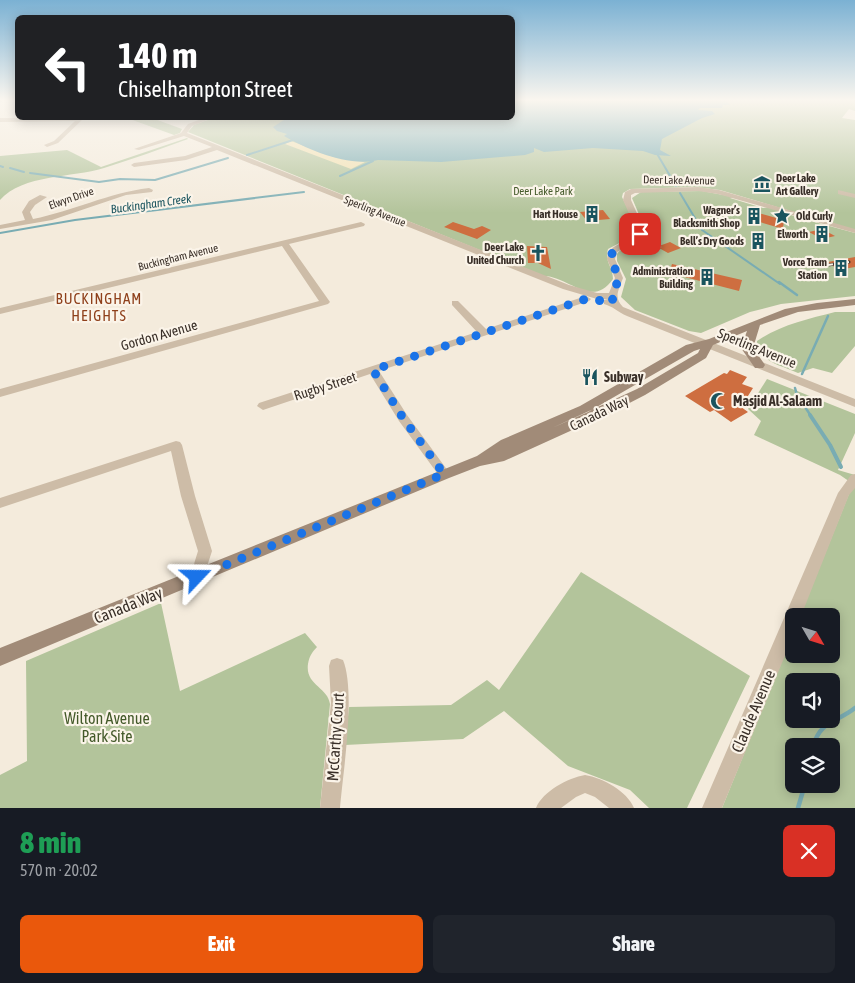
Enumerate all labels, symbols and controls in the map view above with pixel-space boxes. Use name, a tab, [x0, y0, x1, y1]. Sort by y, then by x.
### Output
icon: left	[35, 35, 100, 100]
text: 140 m	[118, 35, 197, 75]
text: Chiselhampton Street	[118, 76, 293, 102]
place label: Deer Lake Art Gallery	[775, 172, 819, 197]
street label: Deer Lake Avenue	[643, 173, 715, 187]
museum icon: Deer Lake Art Gallery	[752, 174, 772, 194]
street label: Elwyn Drive	[47, 185, 95, 211]
park label: Deer Lake Park	[513, 185, 573, 197]
water label: Buckingham Creek	[110, 191, 193, 217]
street label: Sperling Avenue	[342, 193, 408, 229]
building icon: Hart House	[582, 204, 602, 224]
place label: Wagner’s Blacksmith Shop	[673, 204, 740, 229]
building icon: Wagner’s Blacksmith Shop	[744, 206, 764, 226]
place icon: Old Curly	[772, 206, 792, 226]
place label: Hart House	[533, 208, 578, 220]
place label: Old Curly	[796, 210, 833, 222]
pin	[619, 213, 661, 255]
icon: arrive	[626, 220, 654, 248]
building icon: Elworth	[812, 224, 832, 244]
place label: Elworth	[777, 228, 808, 240]
building icon: Bell’s Dry Goods	[748, 231, 768, 251]
place label: Bell’s Dry Goods	[680, 235, 744, 247]
street label: Buckingham Avenue	[137, 241, 219, 273]
place label: Deer Lake United Church	[467, 241, 524, 266]
church icon: Deer Lake United Church	[528, 243, 548, 263]
place label: Vorce Tram Station	[782, 256, 827, 281]
building icon: Vorce Tram Station	[831, 258, 851, 278]
place label: Administration Building	[632, 265, 693, 290]
building icon: Administration Building	[697, 267, 717, 287]
district label: BUCKINGHAM HEIGHTS	[56, 290, 142, 324]
street label: Gordon Avenue	[119, 316, 199, 354]
street label: Sperling Avenue	[715, 325, 799, 371]
restaurant icon: Subway	[580, 367, 600, 387]
street label: Rugby Street	[292, 368, 358, 404]
place label: Subway	[604, 369, 644, 385]
mosque icon: Masjid Al-Salaam	[709, 391, 729, 411]
street label: Canada Way	[567, 392, 631, 434]
place label: Masjid Al-Salaam	[733, 393, 822, 409]
position arrow	[170, 550, 222, 602]
street label: Canada Way	[91, 583, 166, 628]
north arrow	[785, 608, 840, 662]
map controls	[785, 608, 840, 793]
street label: Claude Avenue	[728, 667, 778, 755]
button: sound	[785, 673, 840, 728]
street label: McCarthy Court	[323, 692, 348, 782]
park label: Wilton Avenue Park Site	[64, 709, 150, 745]
button: layers	[785, 738, 840, 793]
text: 8 min	[20, 825, 81, 859]
button: close	[783, 825, 835, 877]
text: 570 m · 20:02	[20, 861, 98, 879]
button: Exit	[20, 915, 423, 973]
button: Share	[433, 915, 835, 973]

